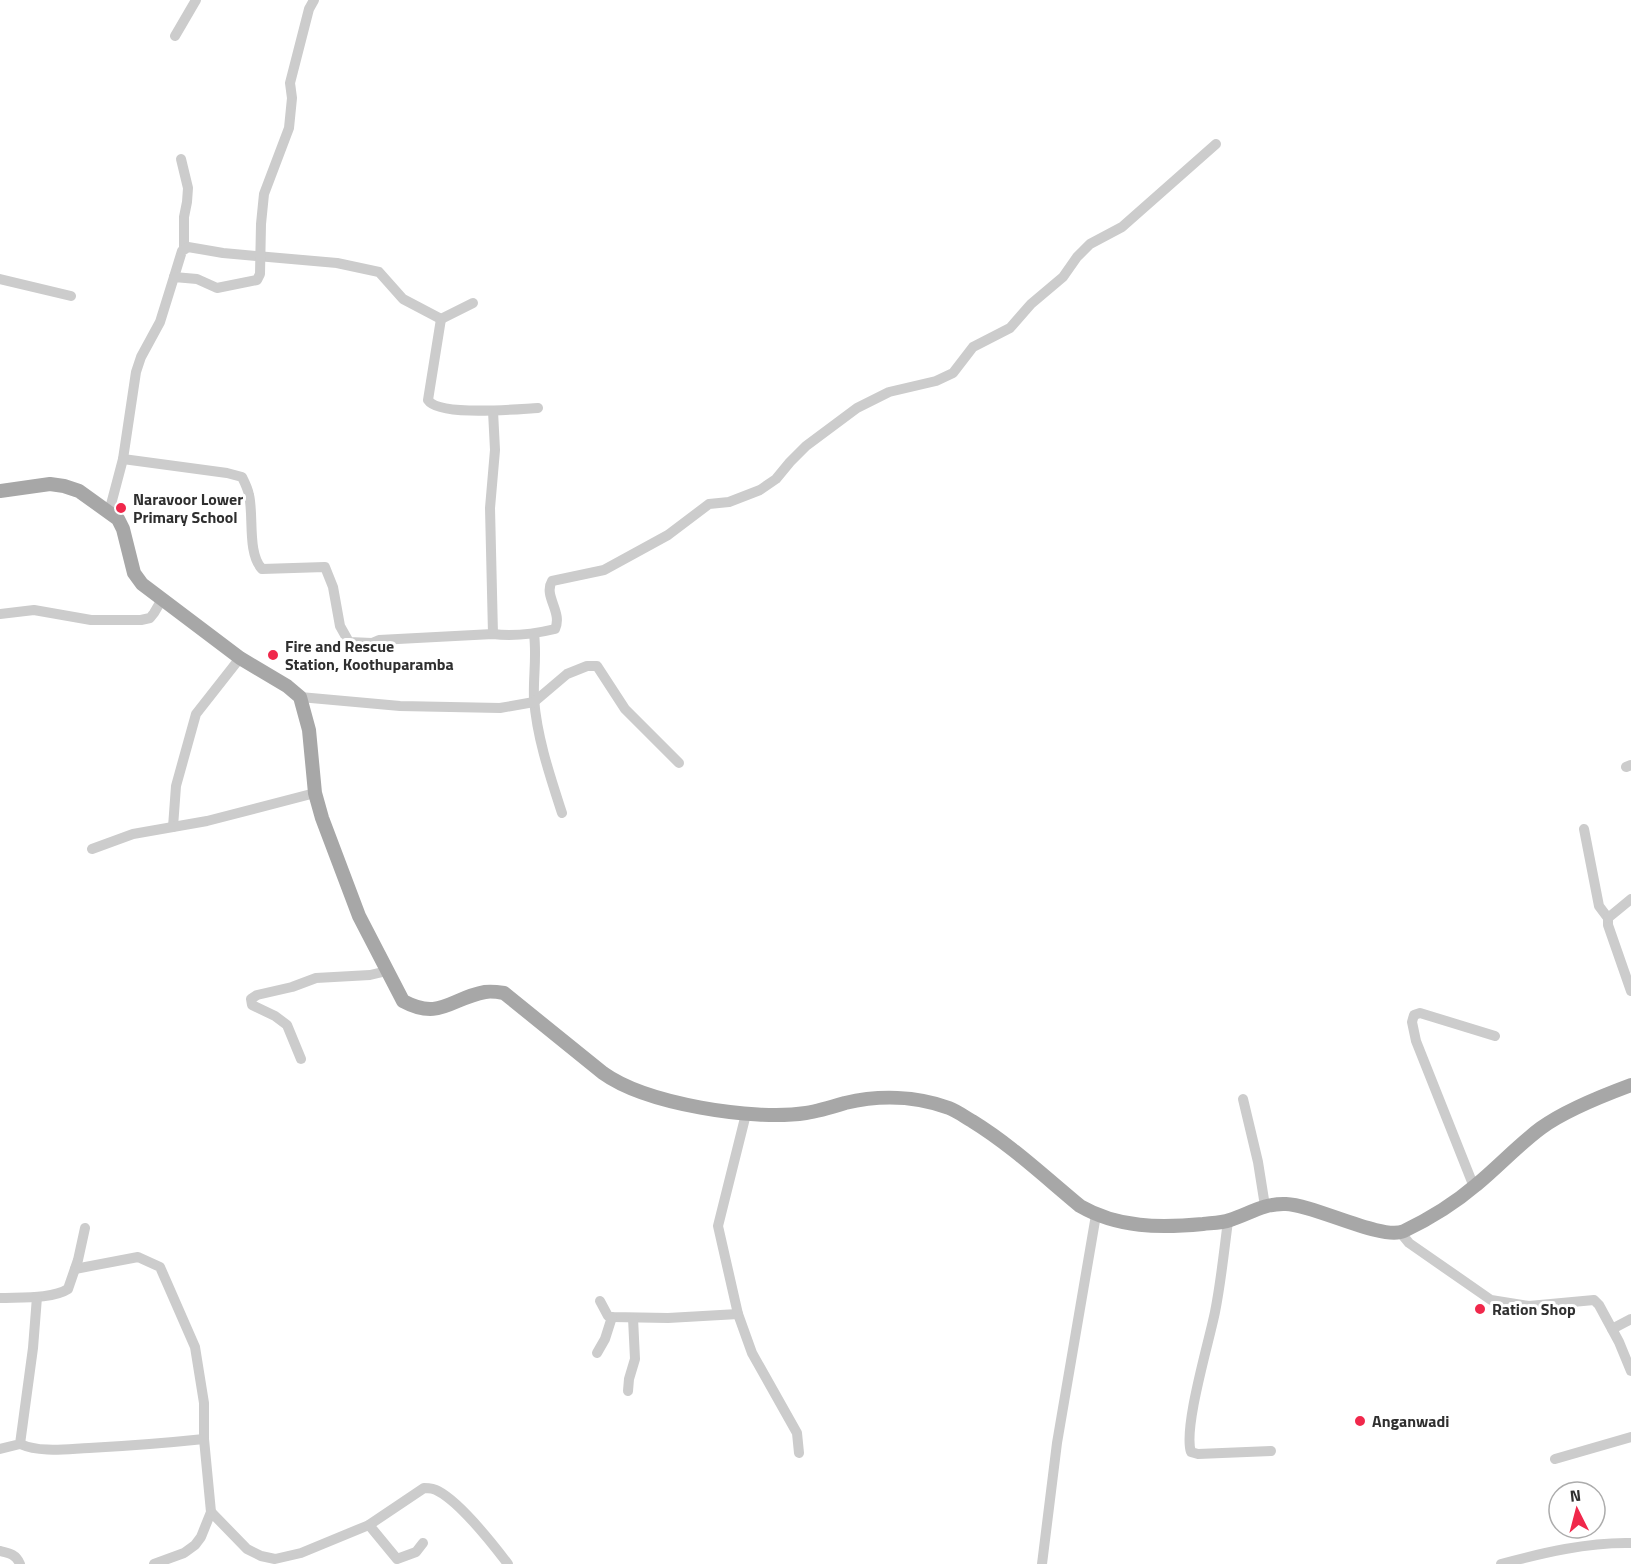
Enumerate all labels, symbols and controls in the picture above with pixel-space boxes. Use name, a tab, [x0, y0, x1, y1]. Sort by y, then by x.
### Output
place label: Naravoor Lower Primary School	[133, 487, 243, 529]
marker: Naravoor Lower Primary School	[114, 501, 128, 515]
place label: Fire and Rescue Station, Koothuparamba	[285, 634, 454, 676]
marker: Fire and Rescue Station, Koothuparamba	[266, 648, 280, 662]
place label: Ration Shop	[1492, 1297, 1576, 1321]
marker: Ration Shop	[1473, 1302, 1487, 1316]
place label: Anganwadi	[1372, 1409, 1449, 1433]
marker: Anganwadi	[1353, 1414, 1367, 1428]
north arrow	[1547, 1480, 1607, 1540]
text: N	[1569, 1483, 1582, 1508]

